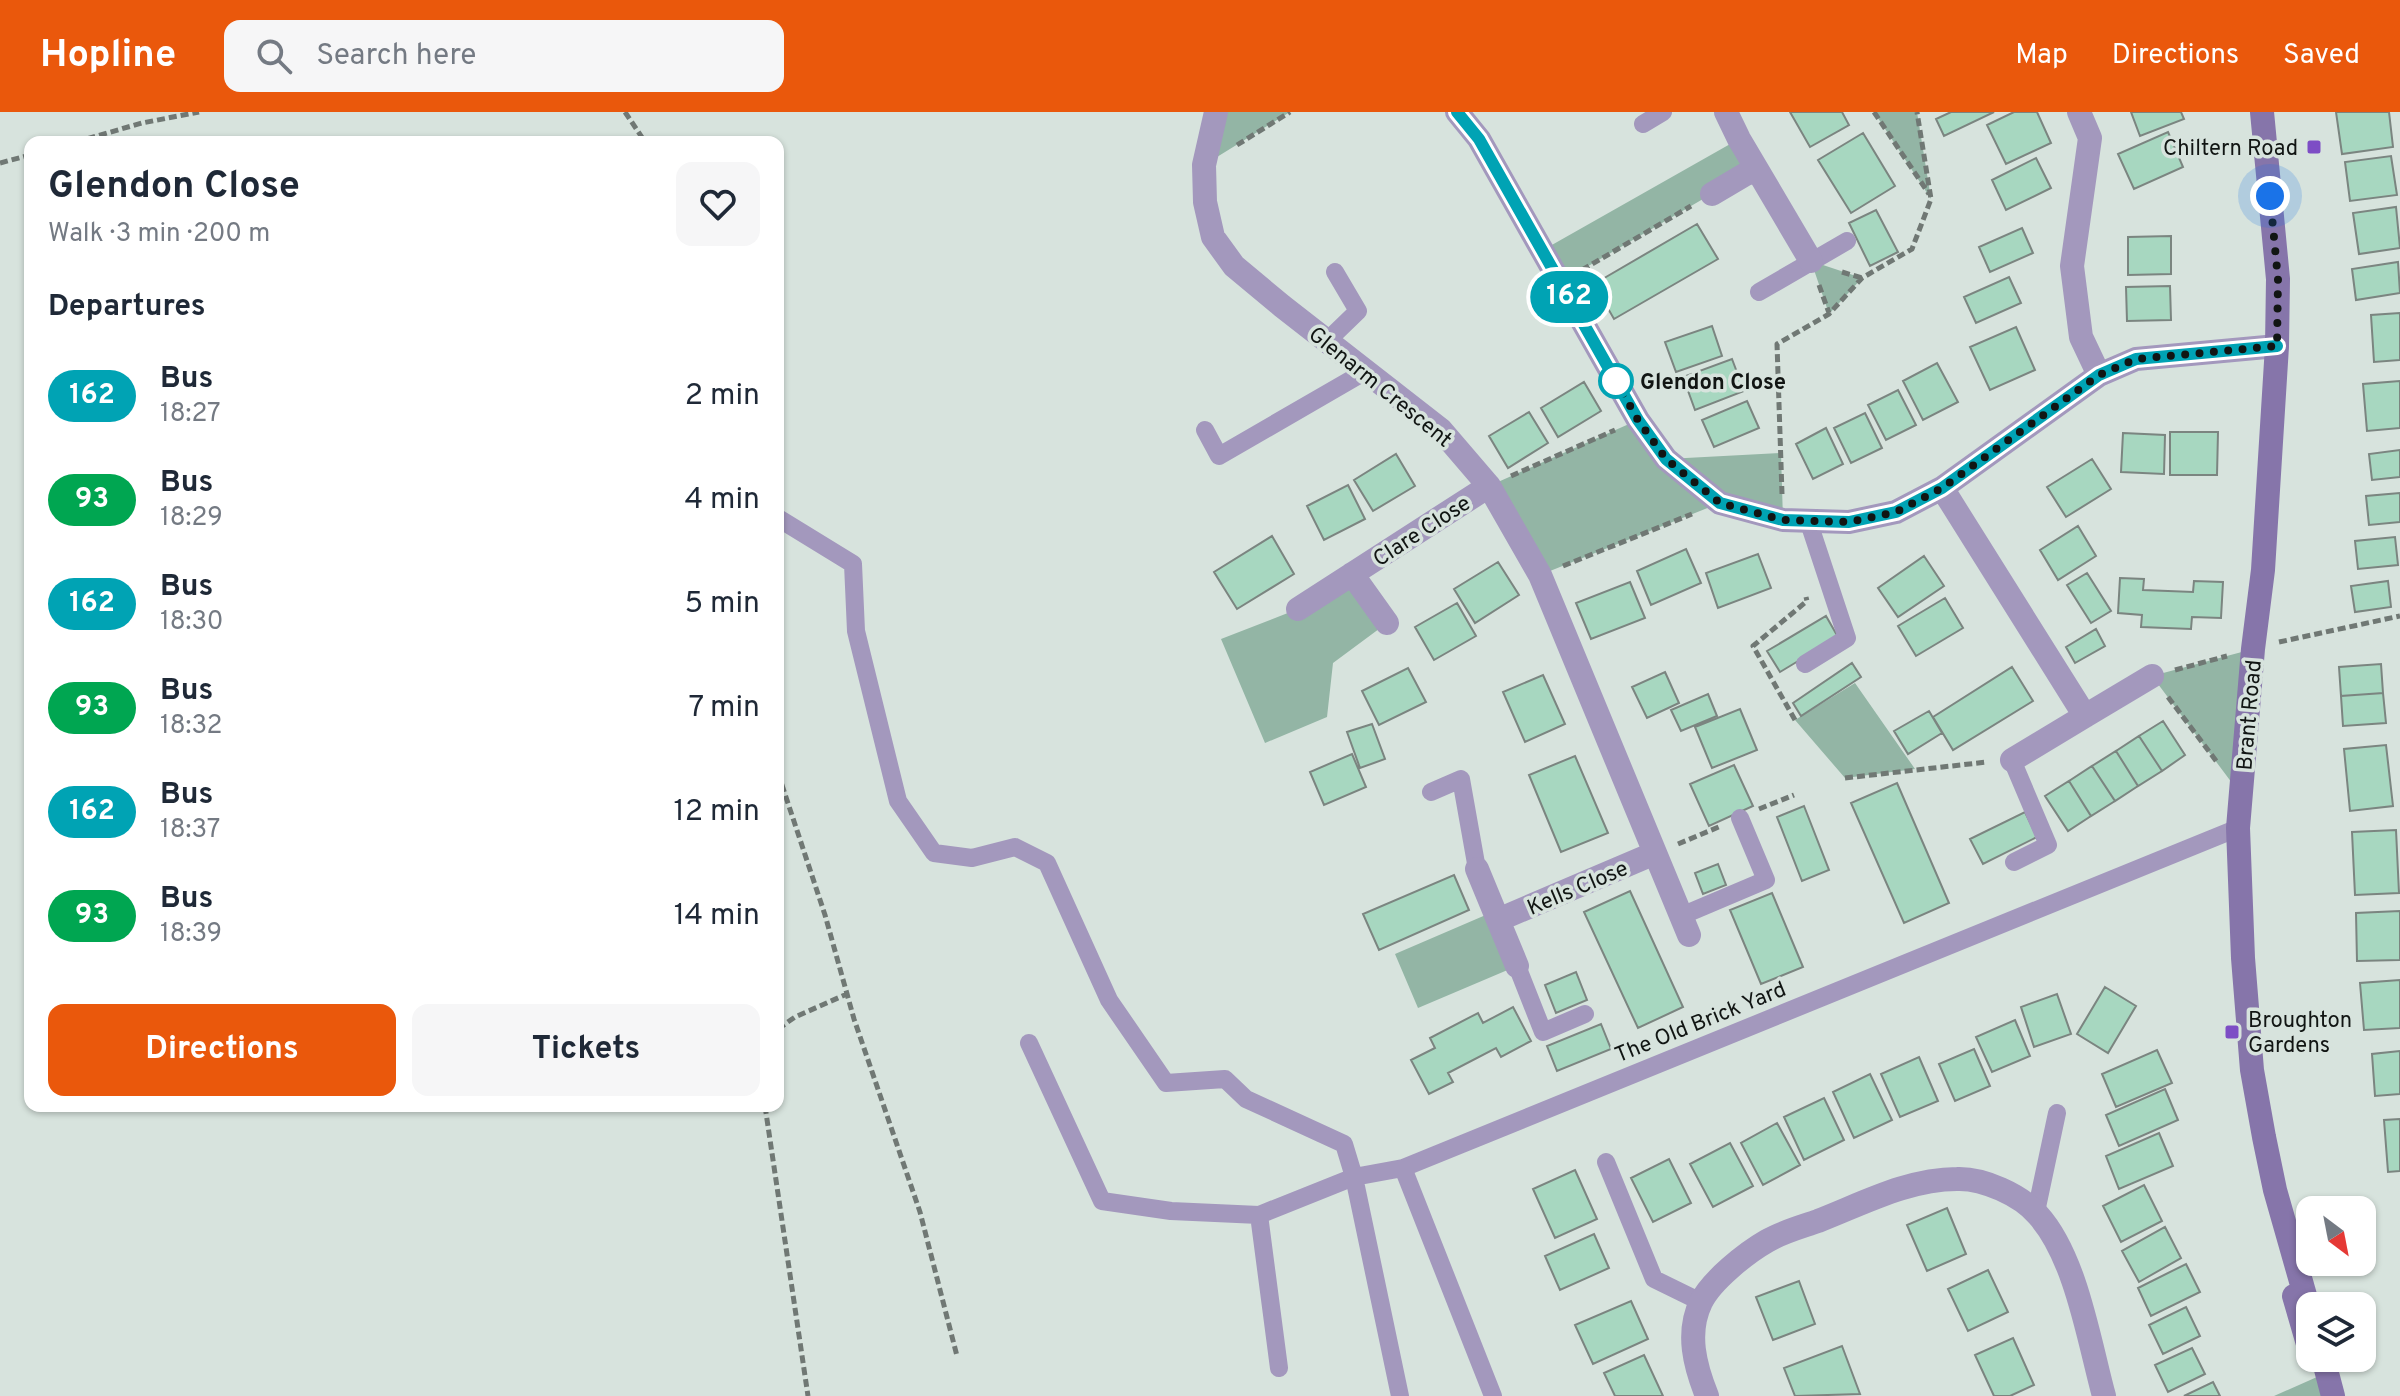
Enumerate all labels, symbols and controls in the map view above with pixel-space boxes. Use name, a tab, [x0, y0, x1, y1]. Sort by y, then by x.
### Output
search box	[224, 20, 784, 92]
text: Hopline	[40, 32, 176, 81]
icon: search	[252, 34, 296, 78]
text: Search here	[316, 38, 477, 75]
text: Map	[2015, 38, 2068, 74]
text: Directions	[2112, 38, 2239, 74]
text: Saved	[2283, 38, 2360, 74]
place label: Chiltern Road	[2163, 136, 2298, 163]
marker: Chiltern Road	[2305, 138, 2323, 156]
button: heart	[676, 162, 760, 246]
text: Glendon Close	[48, 163, 300, 212]
your location	[2250, 176, 2290, 216]
text: Walk · 3 min · 200 m	[48, 218, 270, 251]
line badge: 162	[1523, 271, 1615, 323]
text: 162	[1546, 279, 1592, 315]
text: Departures	[48, 289, 206, 326]
street label: Glenarm Crescent	[1302, 322, 1457, 454]
text: Bus	[160, 361, 213, 398]
marker: Glendon Close	[1599, 364, 1633, 398]
place label: Glendon Close	[1640, 370, 1786, 397]
text: 162	[69, 378, 115, 414]
text: 2 min	[685, 378, 760, 415]
text: 18:27	[160, 398, 221, 431]
text: Bus	[160, 465, 213, 502]
text: 93	[75, 482, 109, 518]
text: 4 min	[684, 482, 760, 519]
street label: Clare Close	[1369, 491, 1476, 574]
text: 18:29	[160, 502, 223, 535]
text: Bus	[160, 569, 213, 606]
text: 162	[69, 586, 115, 622]
text: 5 min	[684, 586, 760, 623]
text: 18:30	[160, 606, 224, 639]
street label: Brant Road	[2232, 659, 2269, 772]
text: Bus	[160, 673, 213, 710]
text: 93	[75, 690, 109, 726]
text: 7 min	[689, 690, 760, 727]
text: 18:32	[160, 710, 222, 743]
text: Bus	[160, 777, 213, 814]
text: 162	[69, 794, 115, 830]
text: 12 min	[673, 794, 760, 831]
text: 18:37	[160, 814, 220, 847]
street label: Kells Close	[1524, 856, 1632, 923]
text: Bus	[160, 881, 213, 918]
text: 93	[75, 898, 109, 934]
text: 14 min	[674, 898, 760, 935]
text: 18:39	[160, 918, 222, 951]
street label: The Old Brick Yard	[1611, 977, 1790, 1070]
button: Directions	[48, 1004, 396, 1096]
button: Tickets	[412, 1004, 760, 1096]
place label: Broughton Gardens	[2248, 1008, 2352, 1060]
marker: Broughton Gardens	[2223, 1023, 2241, 1041]
north arrow	[2296, 1196, 2376, 1276]
map controls	[2296, 1196, 2376, 1372]
button: layers	[2296, 1292, 2376, 1372]

